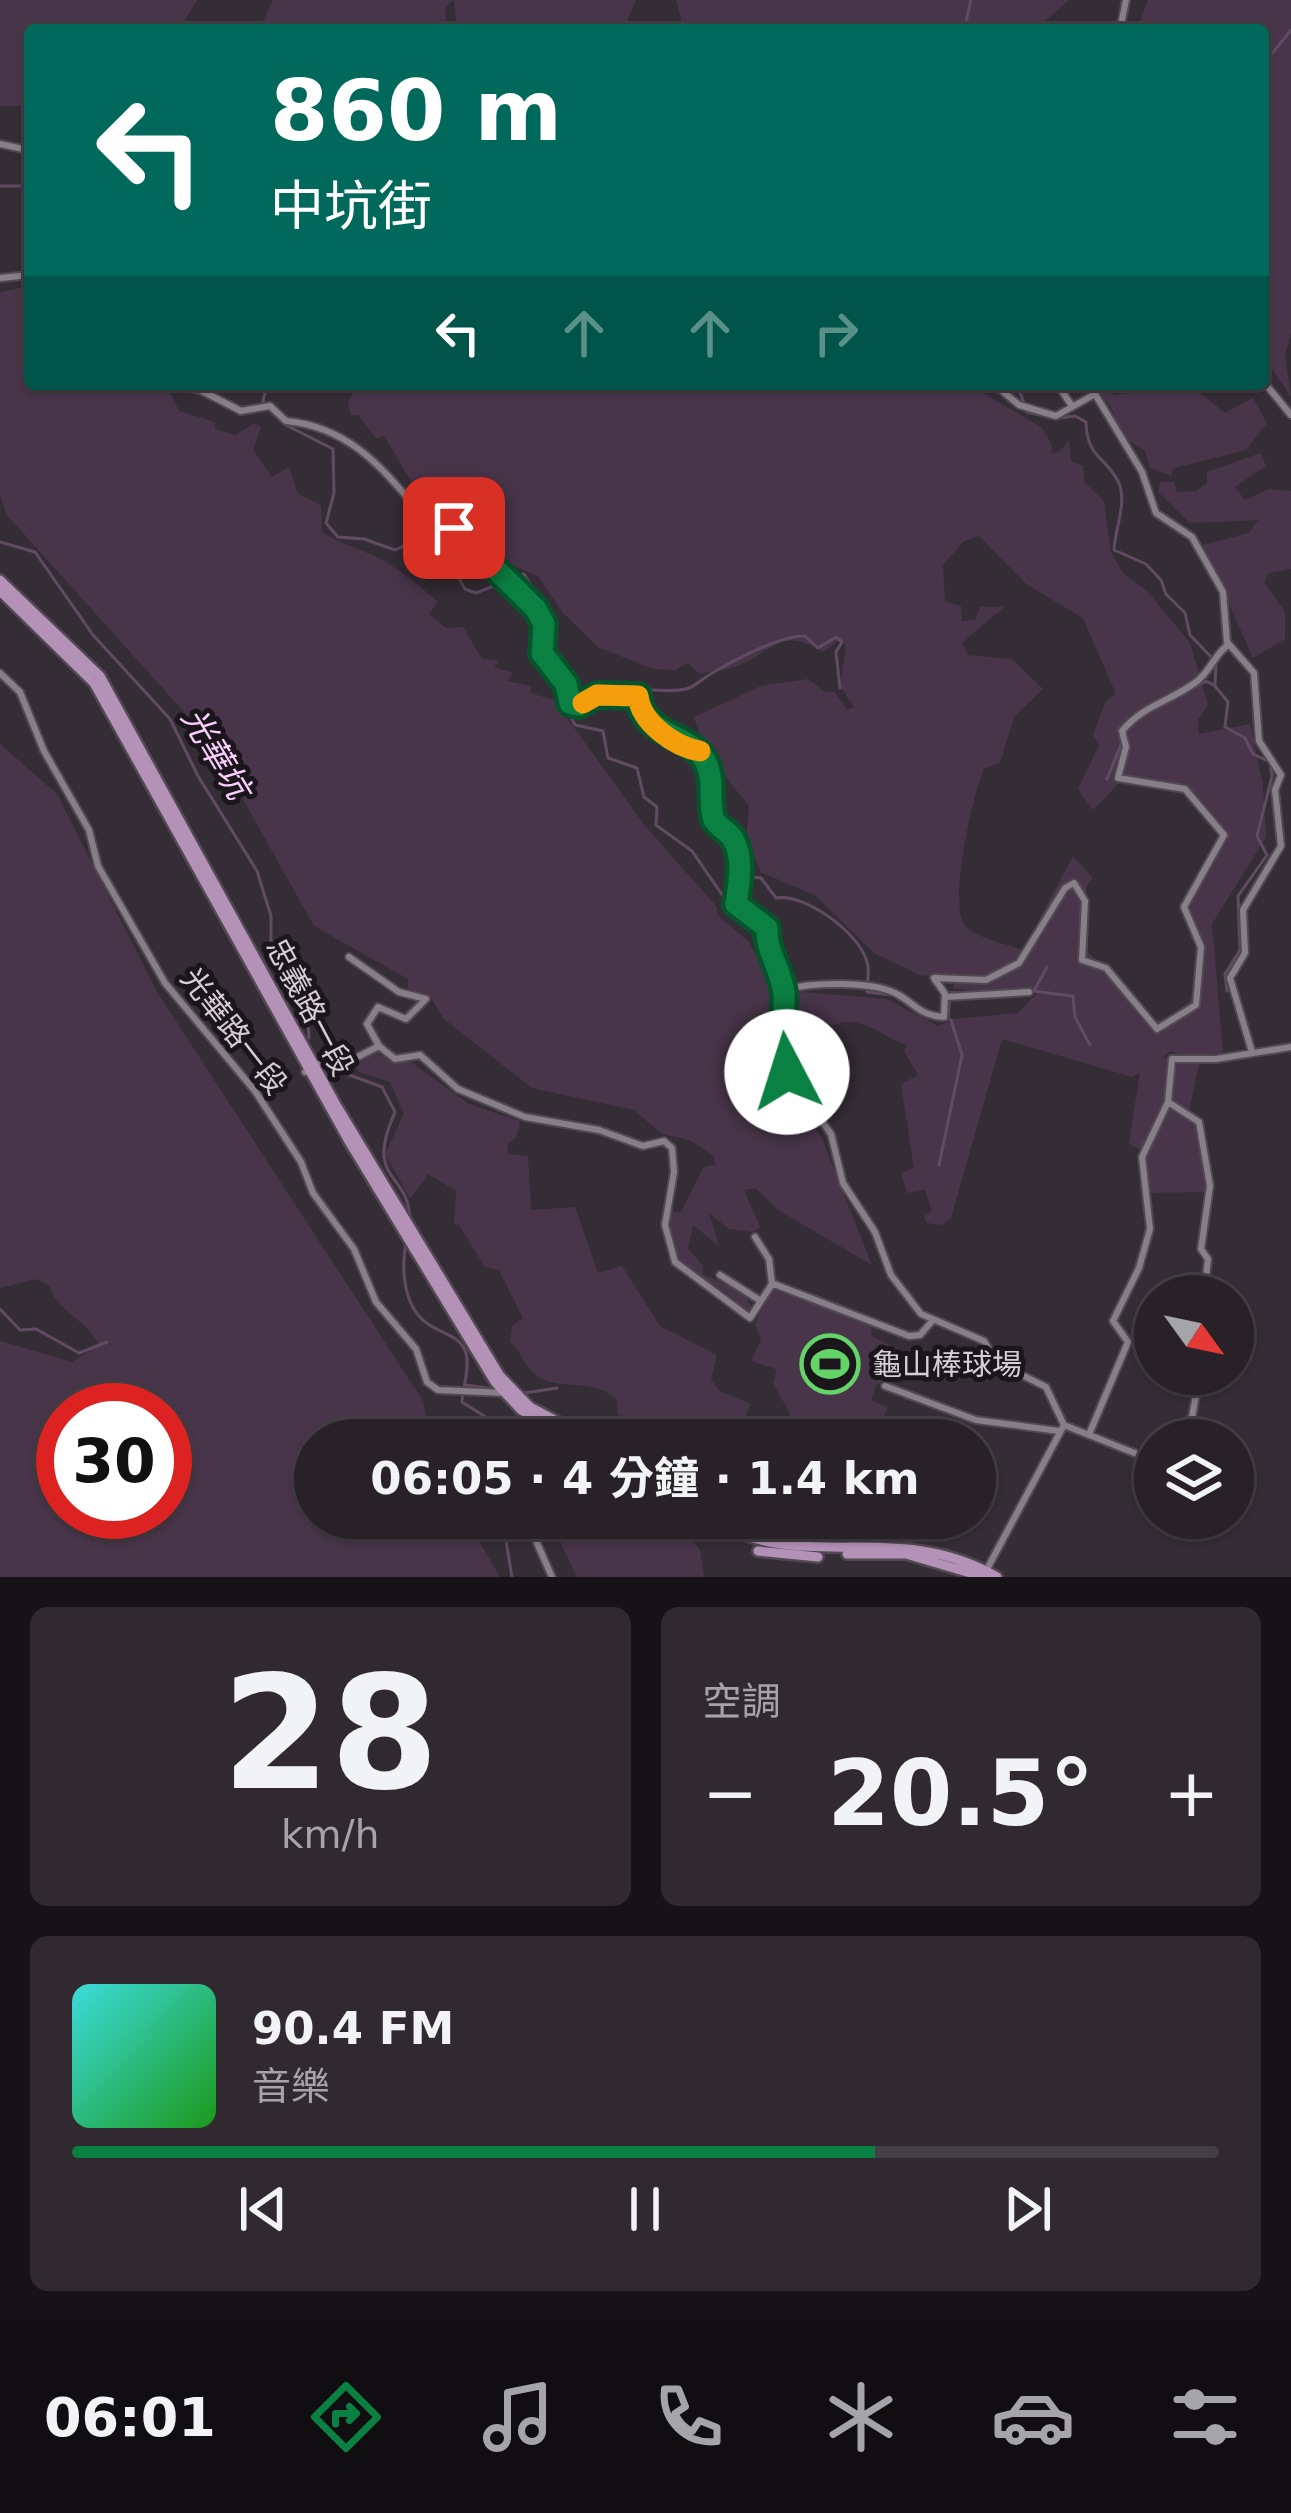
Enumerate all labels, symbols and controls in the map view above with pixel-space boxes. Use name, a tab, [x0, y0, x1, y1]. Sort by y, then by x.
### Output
text: 860 m	[270, 62, 562, 160]
icon: left	[72, 72, 228, 228]
text: 中坑街	[270, 175, 432, 238]
icon: left	[425, 300, 491, 366]
icon: ahead	[551, 300, 617, 366]
icon: ahead	[677, 300, 743, 366]
icon: right	[803, 300, 869, 366]
pin	[403, 477, 505, 579]
icon: arrive	[421, 495, 487, 561]
water label: 光華坑	[174, 701, 261, 810]
street label: 忠義路一段	[259, 933, 361, 1081]
street label: 光華路一段	[174, 961, 294, 1101]
position arrow	[724, 1009, 850, 1135]
north arrow	[1134, 1275, 1254, 1395]
map controls	[1134, 1275, 1254, 1539]
sports icon: 龜山棒球場	[799, 1333, 861, 1395]
place label: 龜山棒球場	[872, 1347, 1022, 1382]
speed limit sign: 30	[36, 1383, 192, 1539]
button: layers	[1134, 1419, 1254, 1539]
text: 06:05 · 4 分鐘 · 1.4 km	[370, 1452, 920, 1505]
text: 28	[222, 1643, 439, 1825]
text: 空調	[703, 1679, 781, 1724]
text: 20.5°	[827, 1741, 1094, 1846]
text: −	[703, 1755, 758, 1832]
text: +	[1164, 1755, 1219, 1832]
text: km/h	[281, 1812, 379, 1857]
text: 90.4 FM	[252, 2002, 454, 2055]
text: 音樂	[252, 2064, 330, 2109]
icon: previous	[230, 2176, 296, 2242]
icon: pause	[612, 2176, 678, 2242]
icon: next	[995, 2176, 1061, 2242]
icon: directions	[304, 2375, 388, 2459]
icon: music	[476, 2375, 560, 2459]
icon: phone	[647, 2375, 731, 2459]
icon: climate	[819, 2375, 903, 2459]
icon: car	[991, 2375, 1075, 2459]
icon: filters	[1163, 2375, 1247, 2459]
text: 06:01	[44, 2386, 216, 2449]

